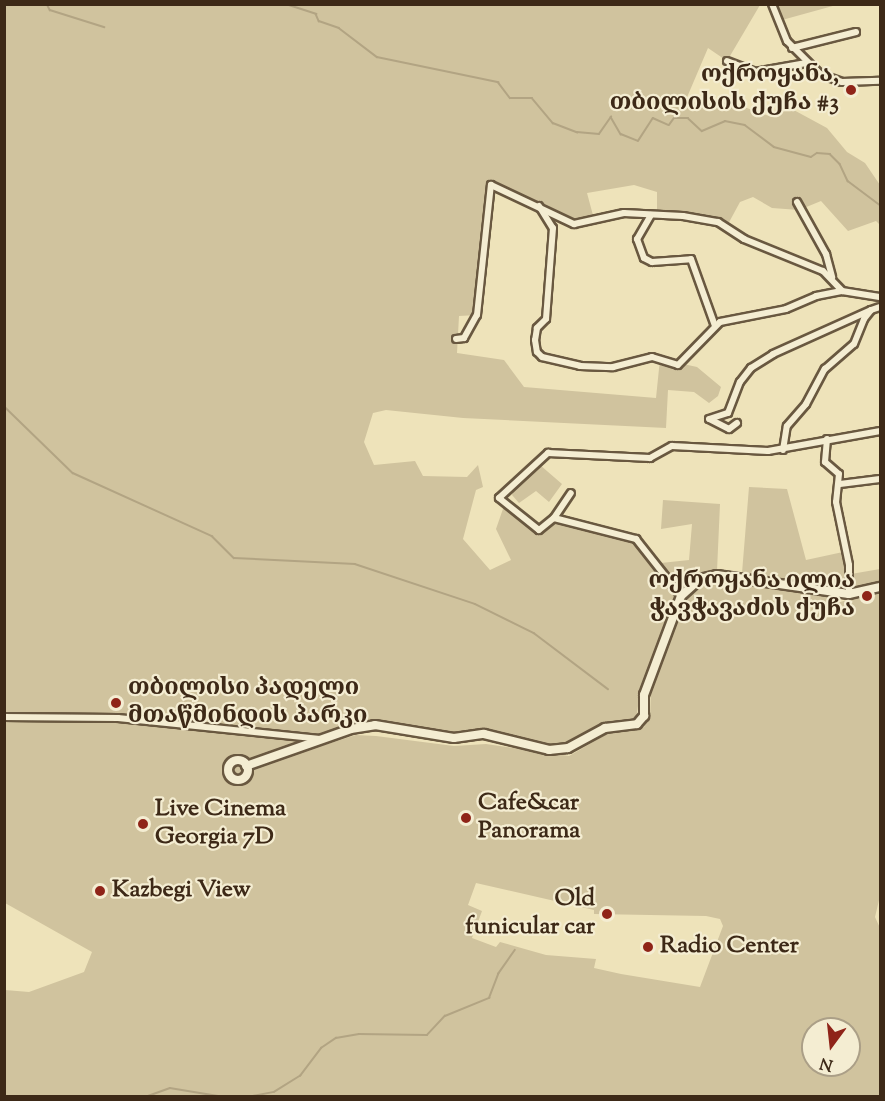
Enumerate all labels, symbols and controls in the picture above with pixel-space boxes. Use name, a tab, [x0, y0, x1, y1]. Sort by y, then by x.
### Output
place label: ოქროყანა, თბილისის ქუჩა #3	[610, 62, 839, 118]
marker: ოქროყანა, თბილისის ქუჩა #3	[844, 83, 858, 97]
place label: ოქროყანა ილია ჭავჭავაძის ქუჩა	[649, 568, 855, 624]
marker: ოქროყანა ილია ჭავჭავაძის ქუჩა	[860, 589, 874, 603]
place label: თბილისი პადელი მთაწმინდის პარკი	[128, 675, 367, 731]
marker: თბილისი პადელი მთაწმინდის პარკი	[109, 696, 123, 710]
place label: Cafe&car Panorama	[478, 790, 580, 846]
place label: Live Cinema Georgia 7D	[155, 796, 286, 852]
marker: Cafe&car Panorama	[459, 811, 473, 825]
marker: Live Cinema Georgia 7D	[136, 817, 150, 831]
place label: Kazbegi View	[112, 877, 251, 905]
marker: Kazbegi View	[93, 884, 107, 898]
place label: Old funicular car	[465, 886, 595, 942]
marker: Old funicular car	[600, 907, 614, 921]
place label: Radio Center	[660, 933, 799, 961]
marker: Radio Center	[641, 940, 655, 954]
north arrow	[801, 1017, 861, 1077]
text: N	[818, 1050, 836, 1076]

